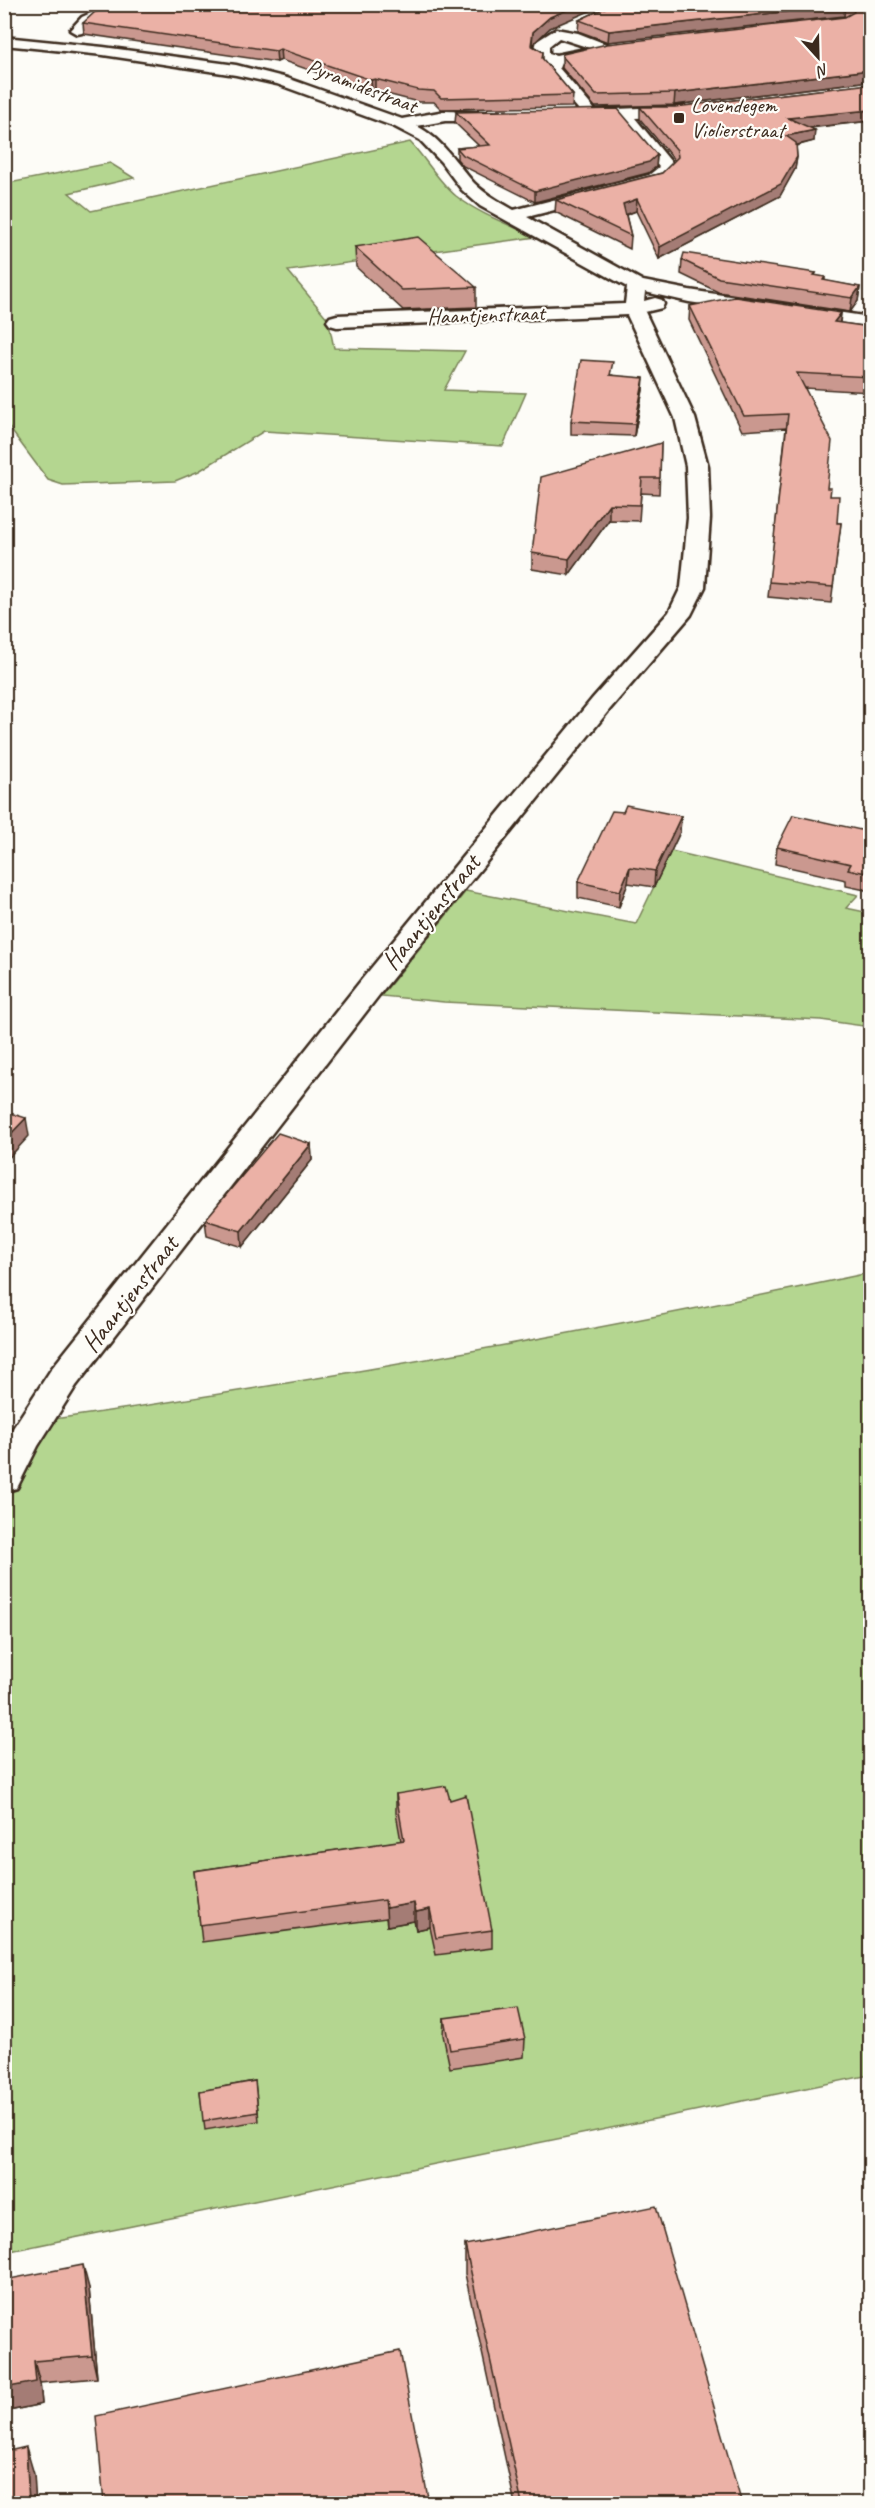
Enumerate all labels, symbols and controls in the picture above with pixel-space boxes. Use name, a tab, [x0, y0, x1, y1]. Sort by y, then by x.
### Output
north arrow	[788, 27, 848, 87]
street label: Pyramidestraat	[303, 52, 424, 121]
text: N	[812, 59, 832, 82]
place label: Lovendegem Violierstraat	[691, 91, 787, 144]
marker: Lovendegem Violierstraat	[672, 111, 686, 125]
street label: Haantjenstraat	[427, 299, 548, 331]
street label: Haantjenstraat	[374, 846, 489, 977]
street label: Haantjenstraat	[74, 1227, 187, 1359]

